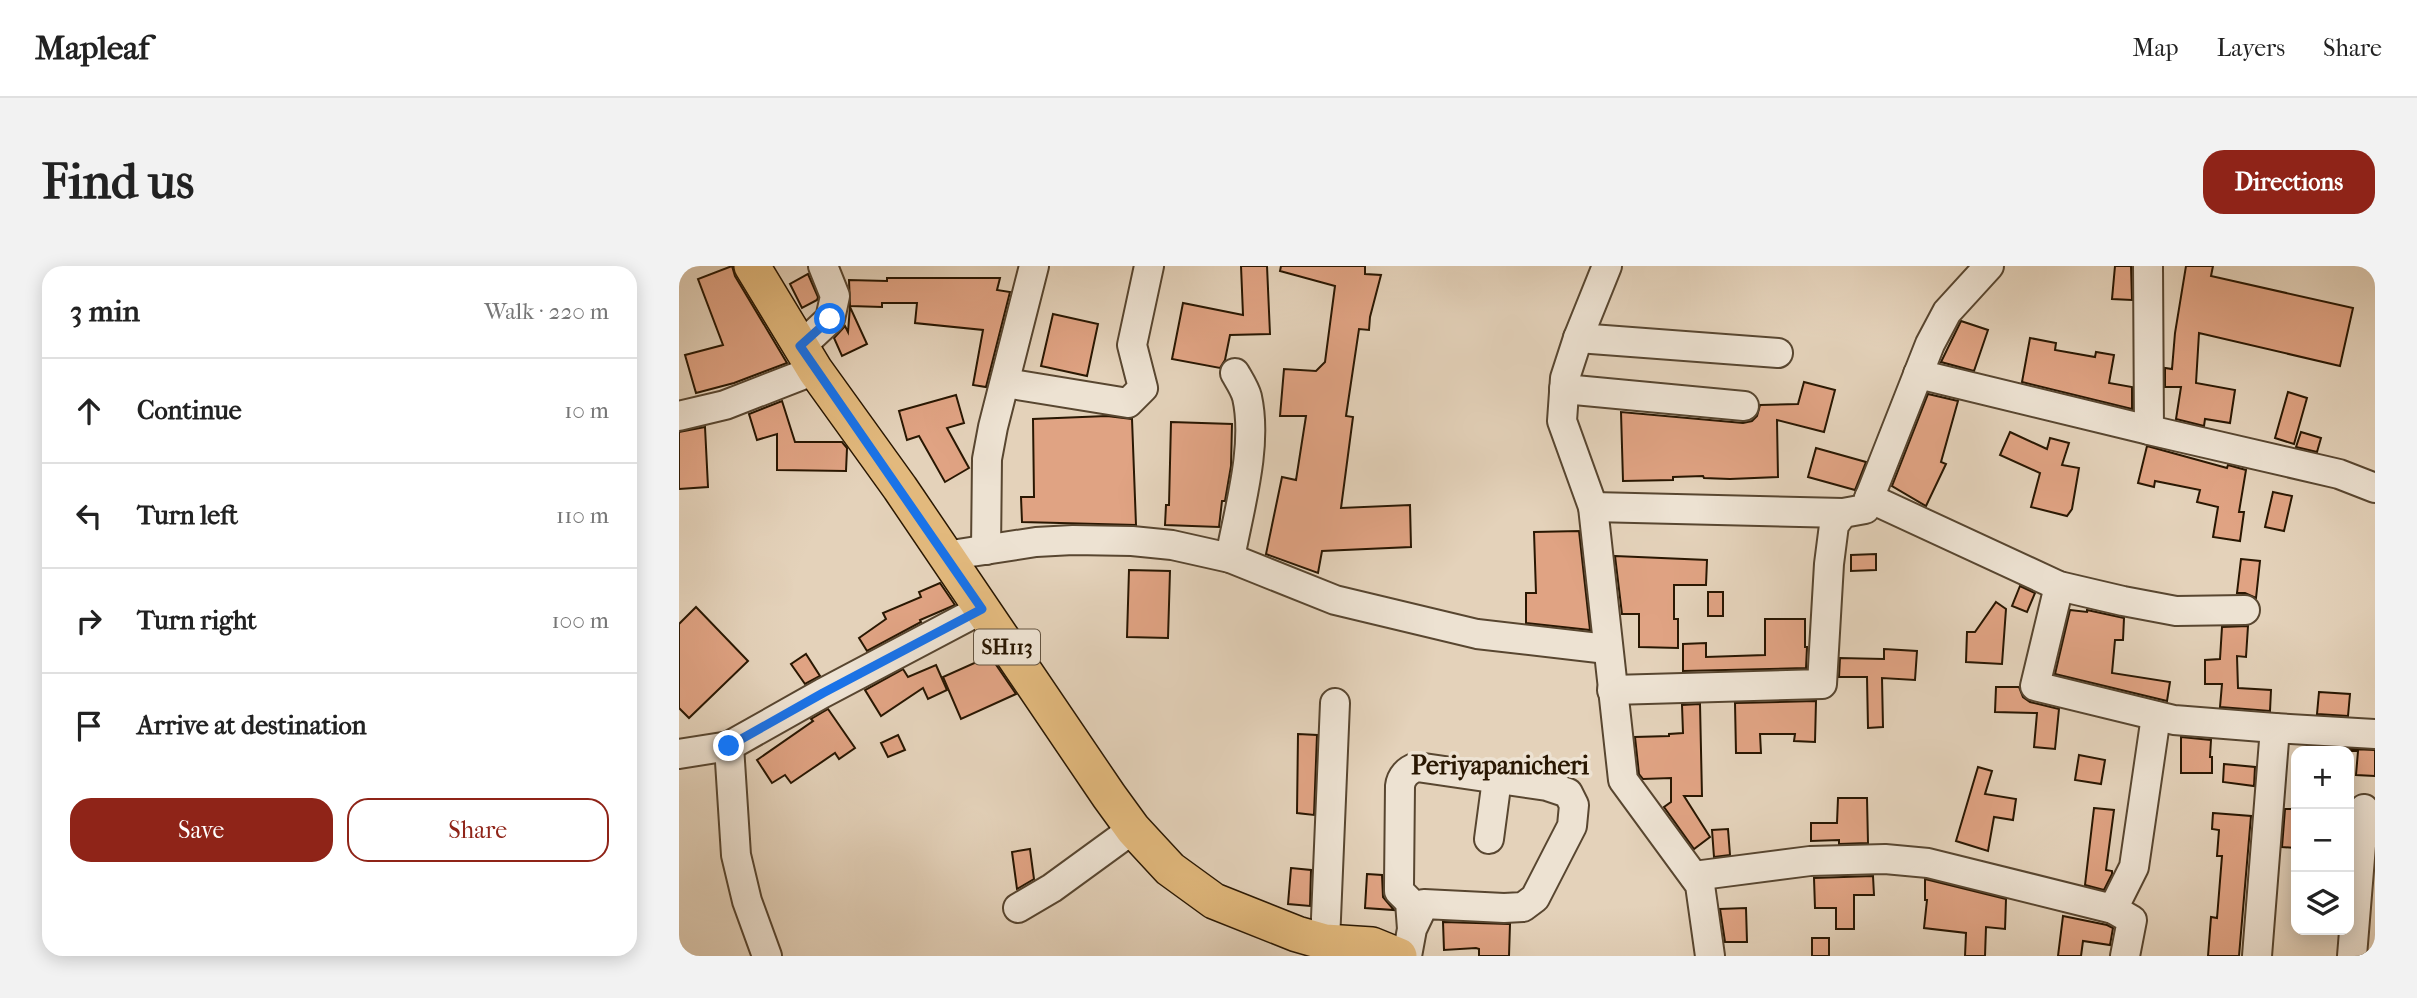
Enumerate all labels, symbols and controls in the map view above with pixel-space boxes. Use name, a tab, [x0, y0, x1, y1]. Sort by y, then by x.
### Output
text: Mapleaf	[35, 29, 149, 68]
text: Map	[2133, 34, 2179, 62]
text: Layers	[2217, 34, 2285, 62]
text: Share	[2323, 34, 2382, 62]
button: Directions	[2203, 150, 2375, 214]
text: Find us	[42, 153, 194, 211]
text: 3 min	[70, 294, 140, 329]
text: Walk · 220 m	[484, 298, 609, 325]
route start	[814, 303, 845, 334]
icon: ahead	[70, 392, 108, 430]
text: Continue	[137, 395, 242, 426]
text: 10 m	[564, 397, 609, 424]
icon: left	[70, 497, 108, 535]
text: Turn left	[137, 500, 238, 531]
text: 110 m	[556, 502, 609, 529]
icon: right	[70, 602, 108, 640]
text: Turn right	[137, 605, 257, 636]
text: 100 m	[551, 607, 609, 634]
road number: SH113	[974, 630, 1040, 664]
icon: arrive	[70, 707, 108, 745]
text: Arrive at destination	[137, 710, 367, 741]
route end	[713, 730, 744, 761]
map controls	[2291, 746, 2354, 935]
button: +	[2291, 746, 2354, 809]
district label: Periyapanicheri	[1411, 750, 1589, 781]
button: Save	[70, 798, 333, 862]
button: Share	[347, 798, 609, 862]
button: −	[2291, 809, 2354, 872]
button: layers	[2291, 872, 2354, 935]

